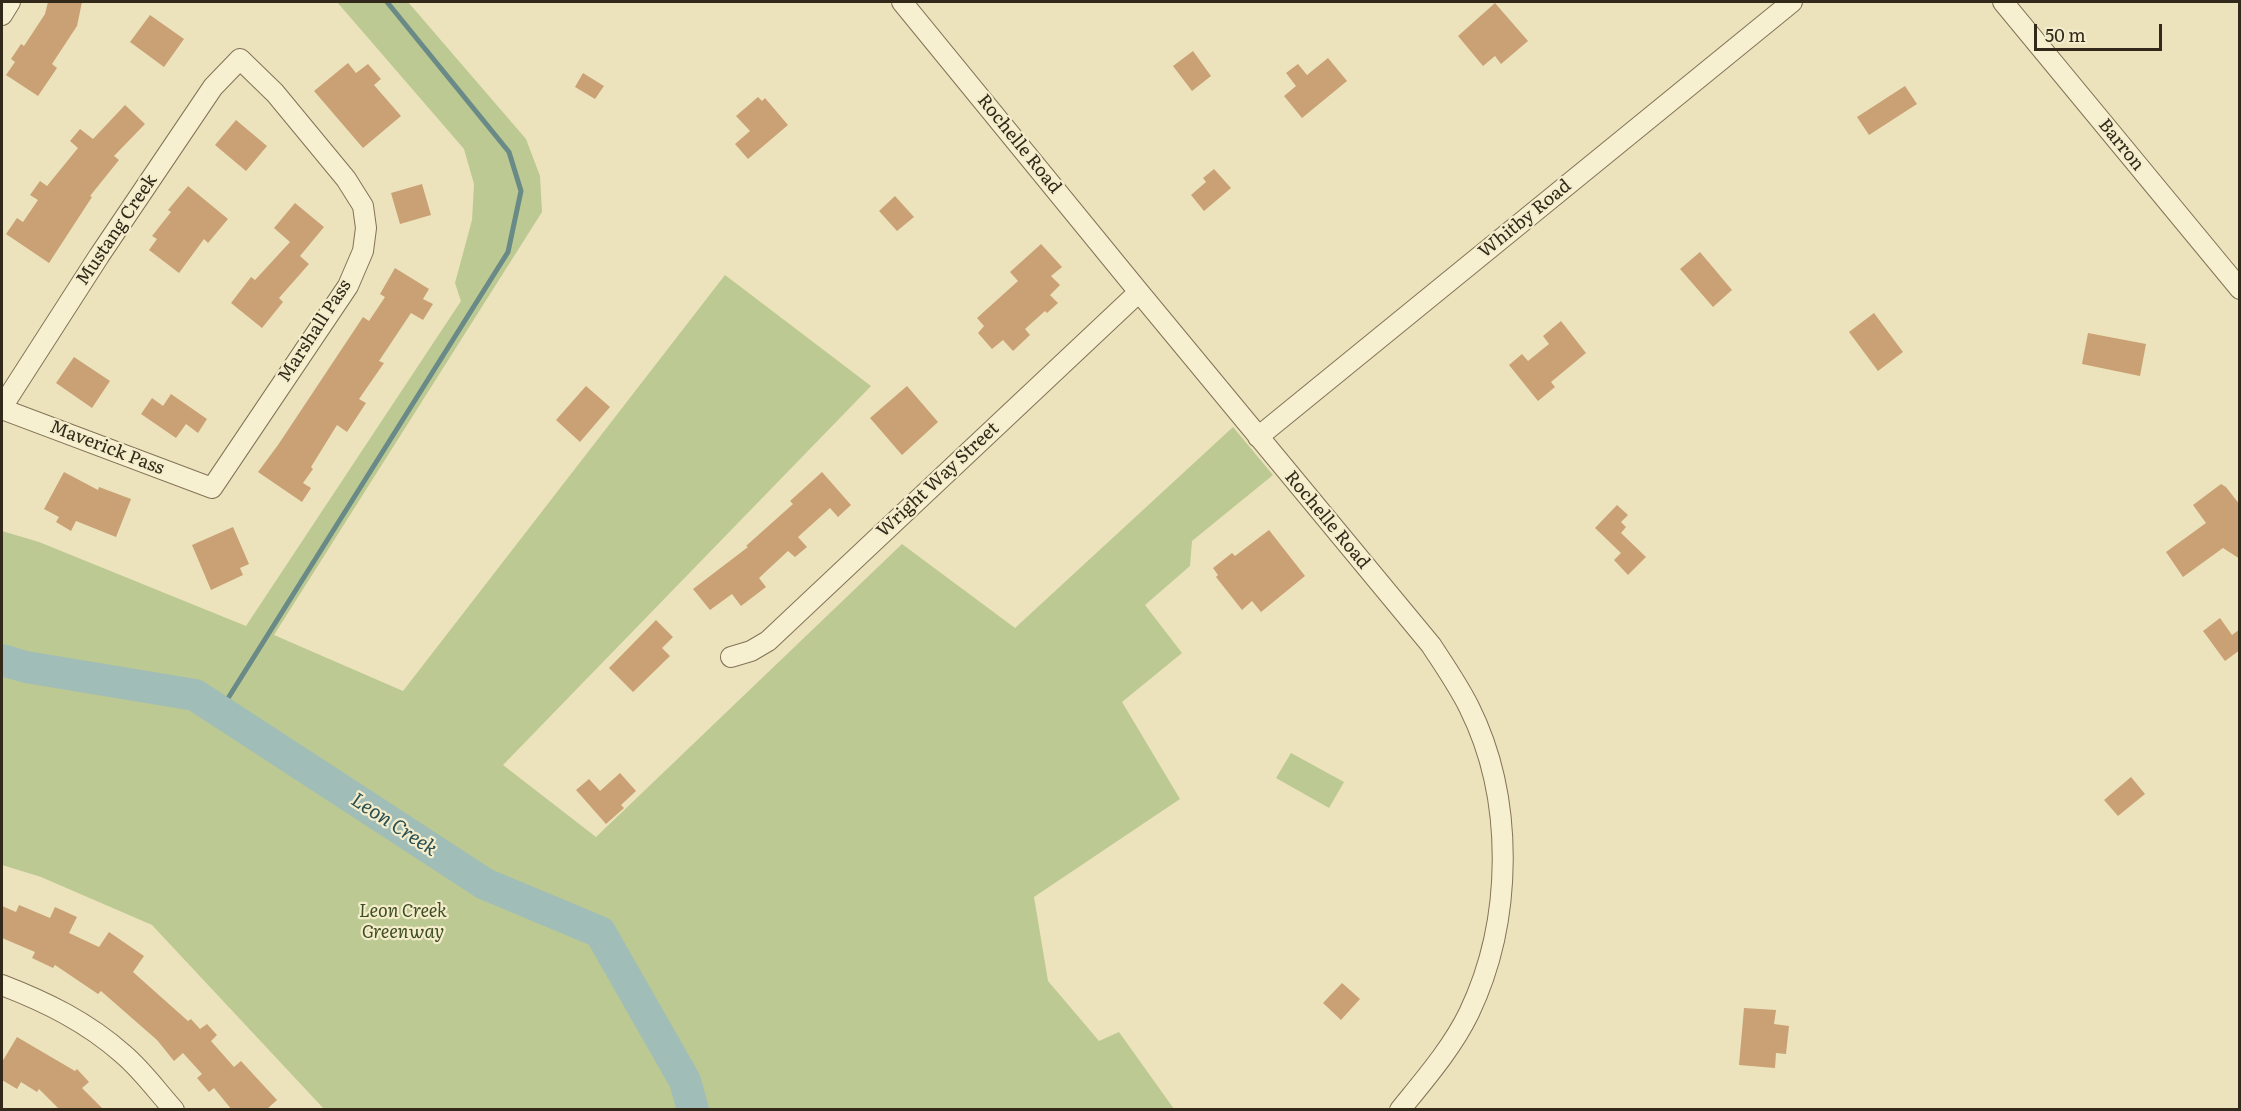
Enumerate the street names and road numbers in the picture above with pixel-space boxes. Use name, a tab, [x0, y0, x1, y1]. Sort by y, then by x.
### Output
street label: Rochelle Road	[972, 90, 1066, 198]
street label: Barron	[2094, 115, 2148, 175]
street label: Mustang Creek	[72, 170, 162, 290]
street label: Whitby Road	[1474, 175, 1576, 263]
street label: Marshall Pass	[274, 276, 356, 386]
street label: Maverick Pass	[47, 416, 167, 480]
street label: Wright Way Street	[873, 418, 1003, 542]
street label: Rochelle Road	[1280, 467, 1374, 573]

